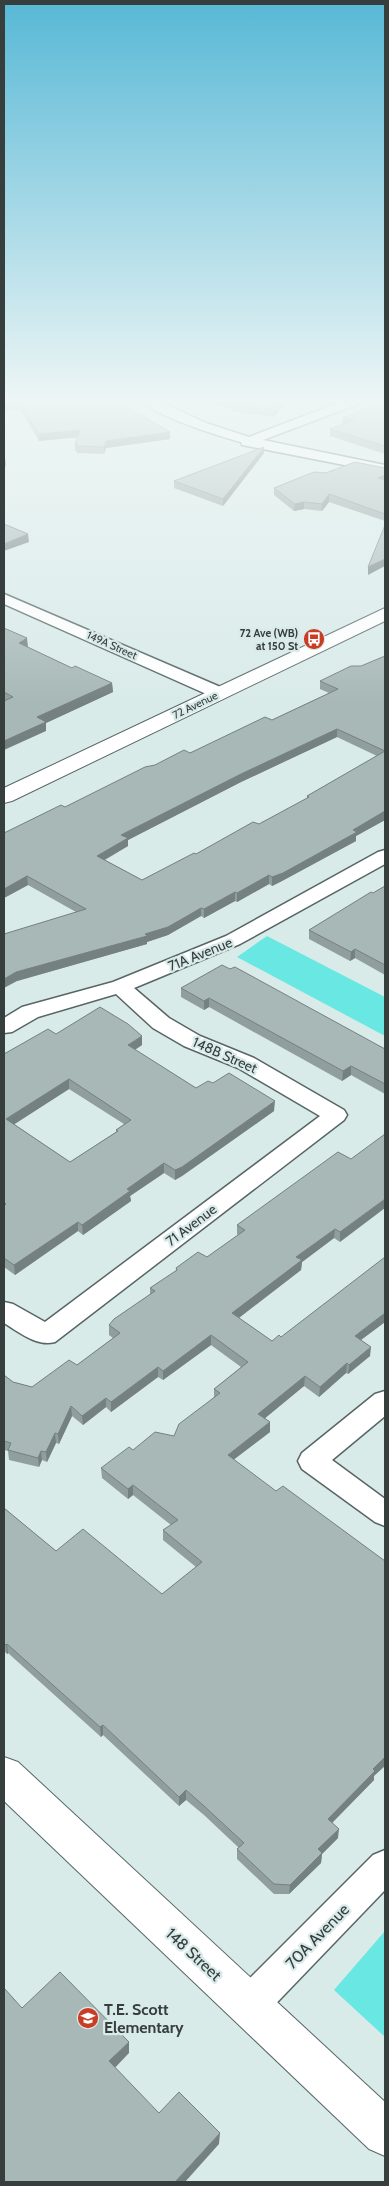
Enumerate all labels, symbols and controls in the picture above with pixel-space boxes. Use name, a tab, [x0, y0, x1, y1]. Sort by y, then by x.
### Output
place label: 72 Ave (WB) at 150 St	[240, 626, 298, 653]
bus stop icon: 72 Ave (WB) at 150 St	[302, 627, 326, 651]
street label: 149A Street	[85, 628, 140, 662]
street label: 72 Avenue	[170, 688, 220, 722]
street label: 71A Avenue	[165, 933, 235, 975]
street label: 148B Street	[190, 1033, 260, 1077]
street label: 71 Avenue	[162, 1200, 220, 1250]
street label: 70A Avenue	[282, 1900, 353, 1973]
street label: 148 Street	[162, 1924, 226, 1985]
place label: T.E. Scott Elementary	[104, 2000, 184, 2037]
school or university icon: T.E. Scott Elementary	[76, 2006, 100, 2030]

